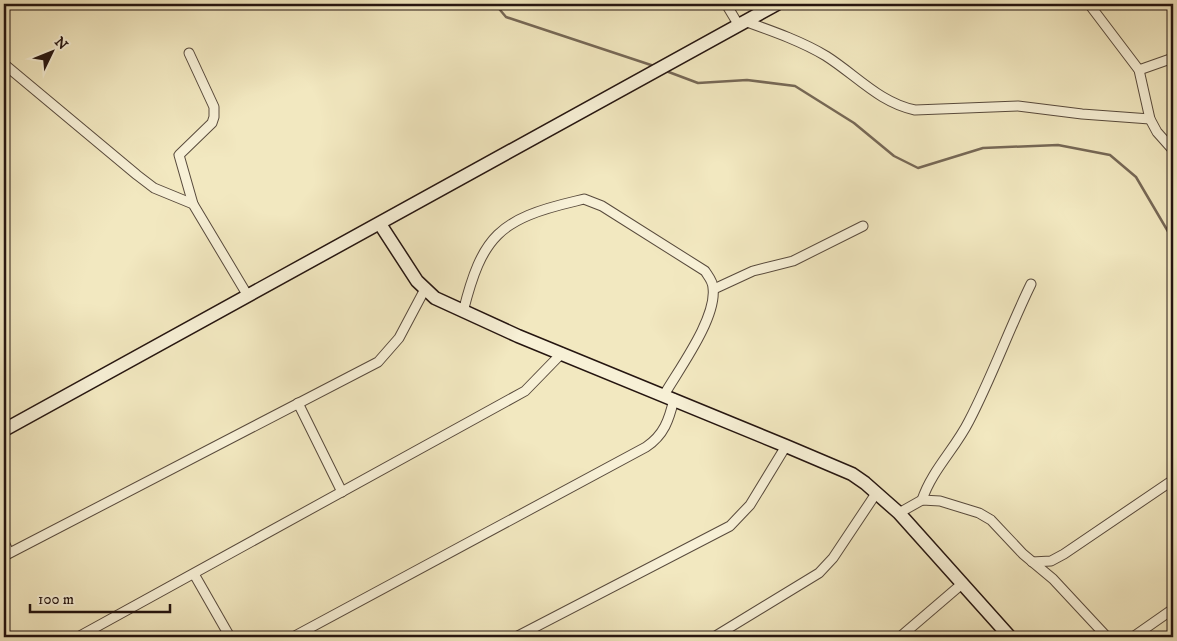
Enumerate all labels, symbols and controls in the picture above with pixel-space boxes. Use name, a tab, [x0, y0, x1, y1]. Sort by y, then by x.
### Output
north arrow	[28, 28, 78, 78]
text: N	[50, 33, 72, 55]
scale bar	[30, 581, 170, 613]
text: 100 m	[38, 590, 74, 609]

